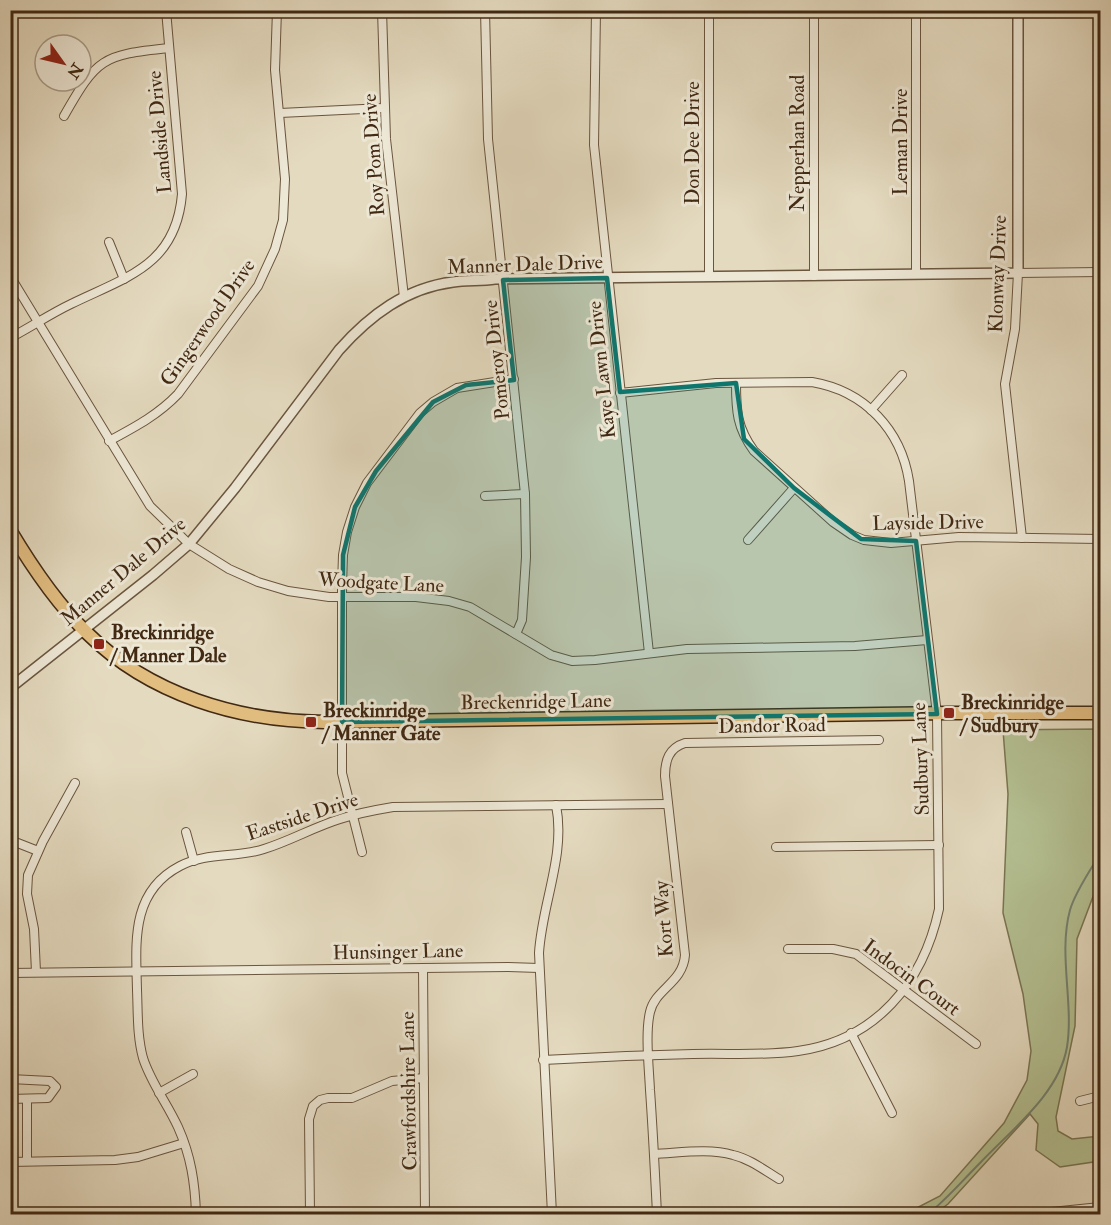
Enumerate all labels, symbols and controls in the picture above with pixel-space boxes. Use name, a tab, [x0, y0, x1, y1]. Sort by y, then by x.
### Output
north arrow	[33, 33, 93, 93]
text: N	[62, 58, 87, 83]
street label: Landside Drive	[142, 70, 177, 194]
street label: Nepperhan Road	[785, 74, 811, 211]
street label: Don Dee Drive	[680, 81, 705, 205]
street label: Leman Drive	[888, 89, 913, 195]
street label: Roy Pom Drive	[357, 93, 390, 217]
street label: Klonway Drive	[983, 215, 1012, 333]
street label: Manner Dale Drive	[447, 249, 603, 280]
street label: Gingerwood Drive	[154, 254, 260, 391]
street label: Pomeroy Drive	[478, 299, 515, 421]
street label: Kaye Lawn Drive	[582, 300, 621, 440]
street label: Layside Drive	[872, 509, 984, 536]
street label: Manner Dale Drive	[56, 512, 191, 631]
street label: Woodgate Lane	[316, 567, 445, 598]
place label: Breckinridge / Manner Dale	[109, 620, 227, 668]
marker: Breckinridge / Manner Dale	[92, 637, 106, 651]
street label: Breckenridge Lane	[460, 688, 612, 715]
place label: Breckinridge / Sudbury	[959, 690, 1064, 739]
place label: Breckinridge / Manner Gate	[321, 698, 441, 746]
street label: Sudbury Lane	[906, 702, 935, 816]
marker: Breckinridge / Sudbury	[942, 706, 956, 720]
street label: Dandor Road	[718, 712, 826, 739]
marker: Breckinridge / Manner Gate	[304, 715, 318, 729]
street label: Eastside Drive	[243, 787, 361, 846]
street label: Kort Way	[648, 879, 679, 958]
street label: Indocin Court	[858, 934, 966, 1021]
street label: Hunsinger Lane	[332, 938, 464, 965]
street label: Crawfordshire Lane	[395, 1011, 422, 1171]

